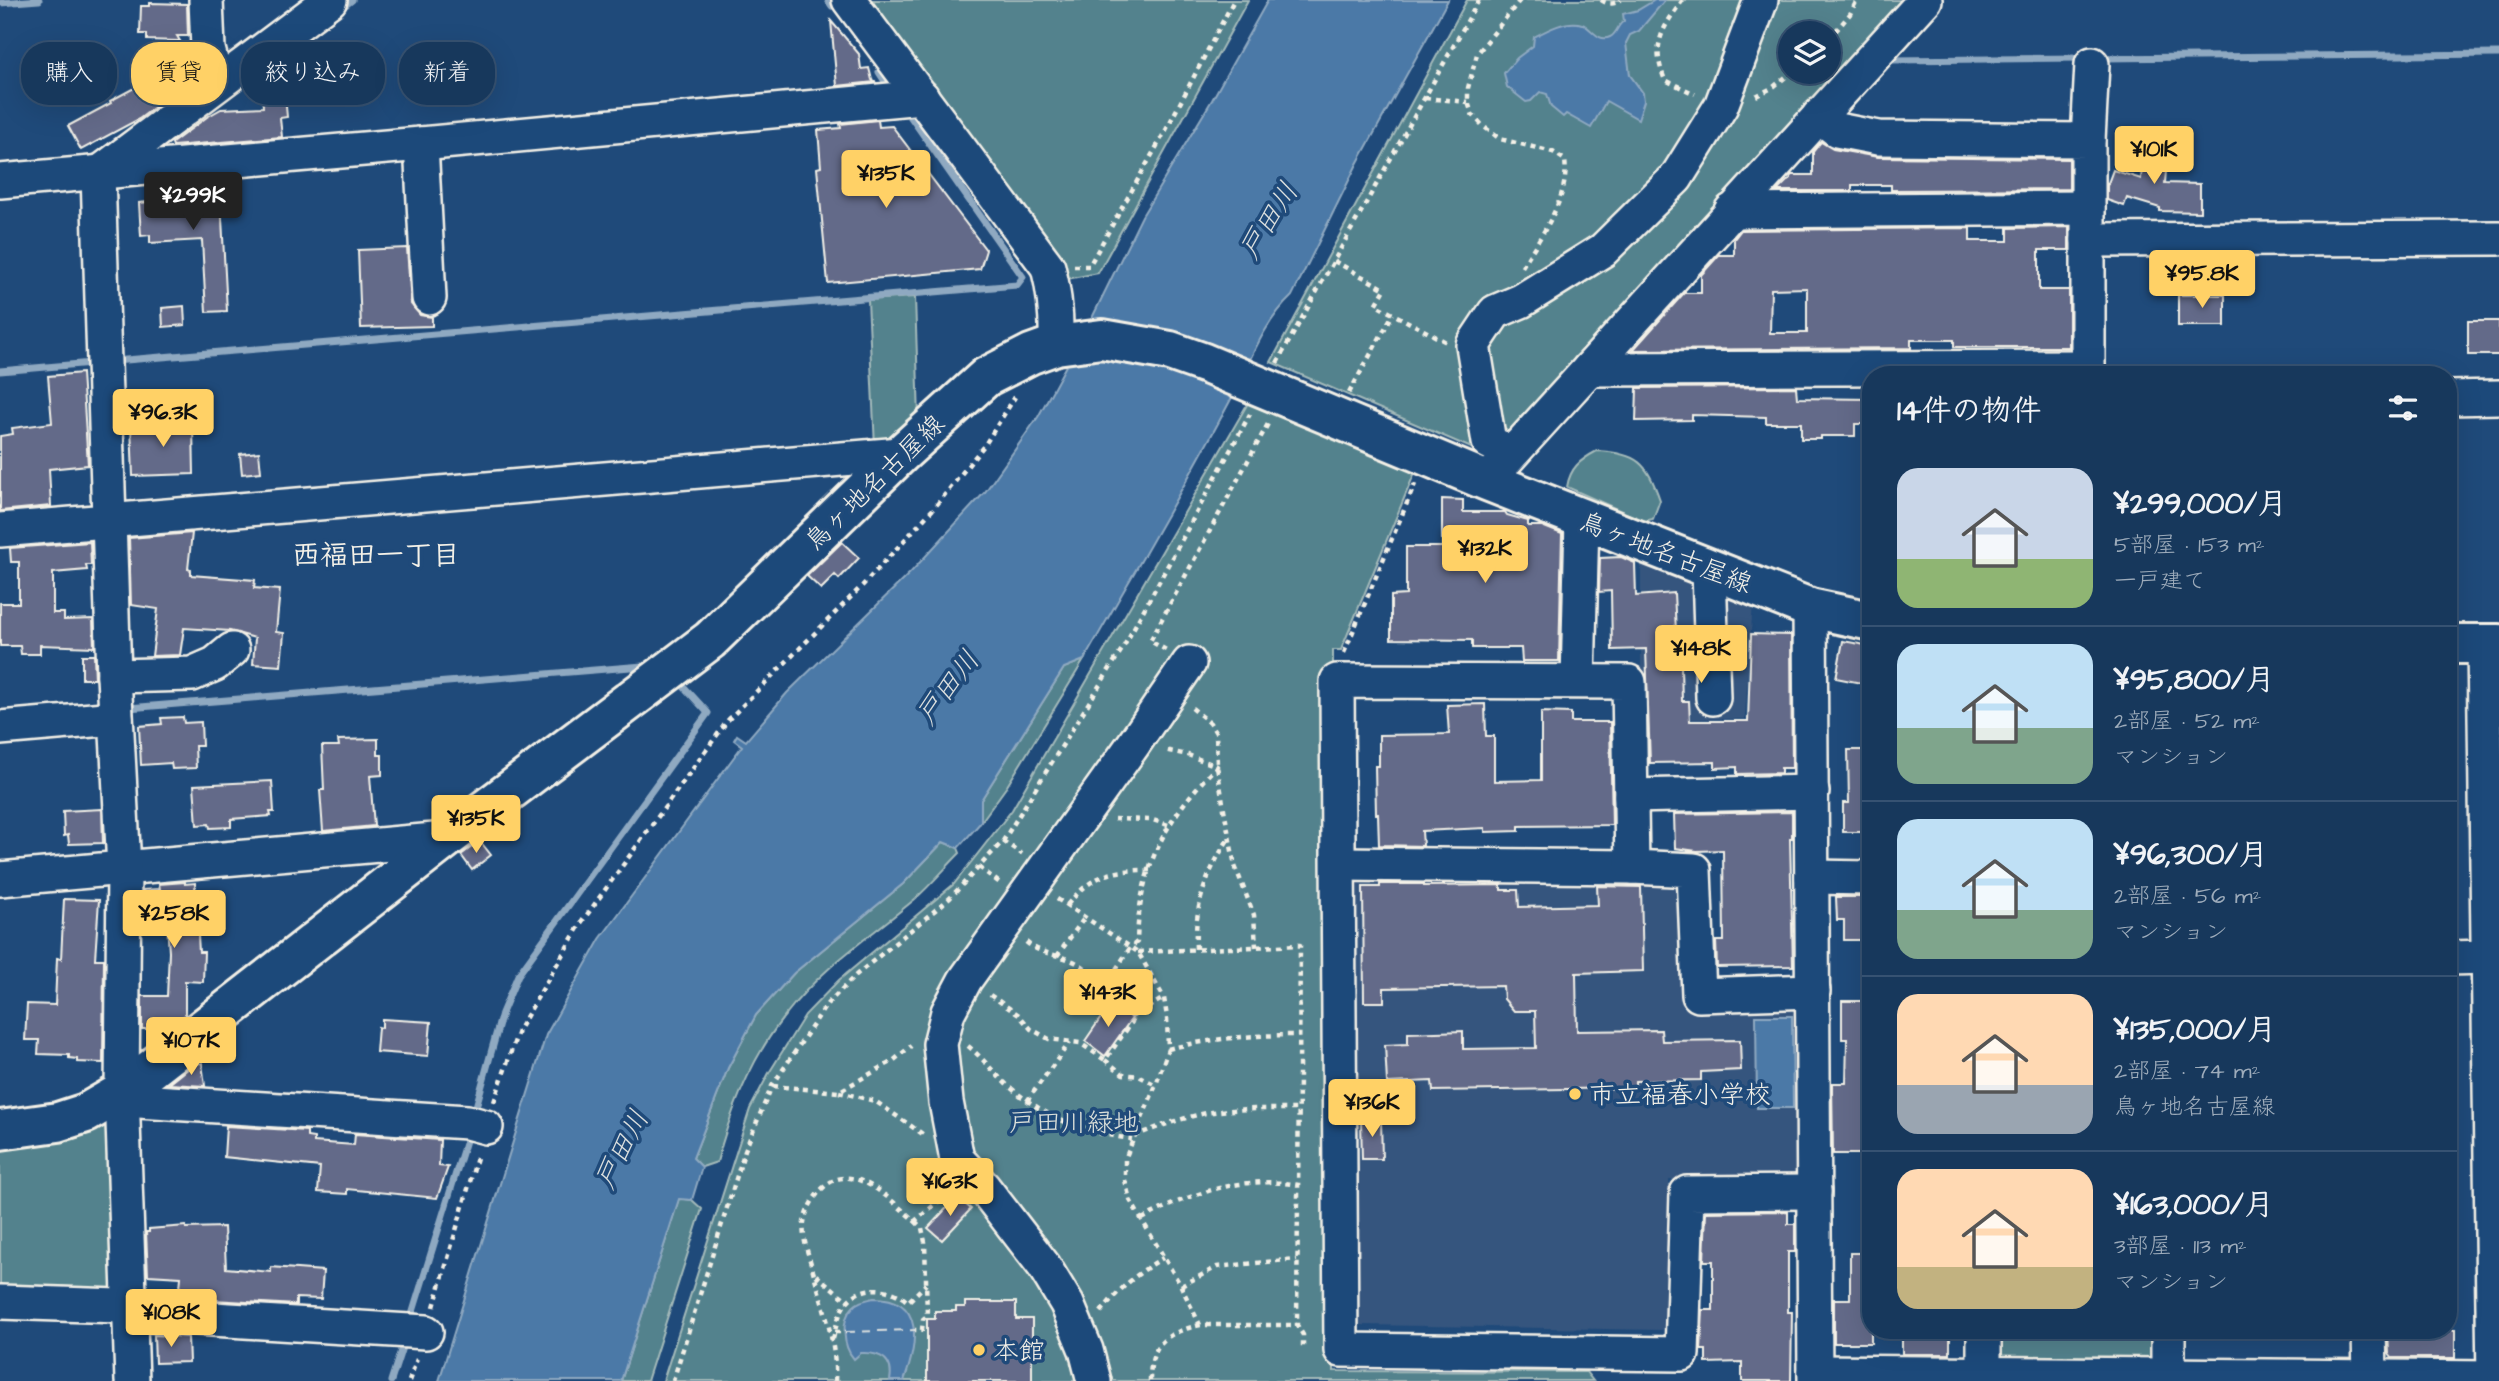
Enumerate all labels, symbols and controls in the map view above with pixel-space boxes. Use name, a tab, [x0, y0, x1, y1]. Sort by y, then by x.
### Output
map controls	[1778, 21, 1841, 84]
button: layers	[1778, 21, 1841, 84]
chip: 購入	[21, 42, 117, 105]
chip: 賃貸	[131, 42, 227, 105]
chip: 絞り込み	[241, 42, 385, 105]
chip: 新着	[399, 42, 495, 105]
pin: ¥101K	[2105, 127, 2203, 186]
text: ¥101K	[2131, 133, 2177, 165]
pin: ¥135K	[837, 150, 935, 210]
text: ¥135K	[857, 157, 915, 189]
pin: ¥299K	[144, 173, 242, 232]
water label: 戸田川	[1230, 175, 1308, 267]
text: ¥299K	[160, 179, 226, 211]
pin: ¥95.8K	[2145, 250, 2259, 310]
text: ¥95.8K	[2165, 257, 2239, 289]
icon: filters	[2384, 389, 2422, 427]
pin: ¥96.3K	[106, 390, 220, 449]
text: 14件の物件	[1897, 390, 2041, 432]
text: ¥96.3K	[129, 396, 197, 428]
street label: 鳥ヶ地名古屋線	[797, 407, 953, 559]
text: ¥299,000/月	[2114, 483, 2287, 525]
icon: home	[1953, 496, 2037, 580]
street label: 鳥ヶ地名古屋線	[1574, 504, 1757, 602]
pin: ¥132K	[1436, 526, 1534, 585]
text: 5部屋 · 153 m²	[2114, 529, 2265, 561]
text: ¥132K	[1458, 532, 1512, 564]
district label: 西福田一丁目	[292, 536, 460, 575]
text: 一戸建て	[2114, 565, 2206, 597]
pin: ¥148K	[1652, 626, 1750, 685]
text: ¥148K	[1671, 632, 1731, 664]
water label: 戸田川	[907, 643, 989, 733]
text: ¥95,800/月	[2114, 659, 2275, 701]
icon: home	[1953, 672, 2037, 756]
text: 2部屋 · 52 m²	[2114, 705, 2260, 737]
text: マンション	[2114, 741, 2228, 773]
pin: ¥135K	[427, 796, 525, 855]
text: ¥135K	[447, 802, 505, 834]
text: ¥96,300/月	[2114, 834, 2268, 876]
icon: home	[1953, 847, 2037, 931]
text: 2部屋 · 56 m²	[2114, 880, 2261, 912]
pin: ¥258K	[125, 890, 223, 950]
text: ¥258K	[139, 897, 209, 929]
text: マンション	[2114, 916, 2228, 948]
pin: ¥143K	[1059, 970, 1157, 1029]
text: ¥143K	[1080, 976, 1136, 1008]
text: ¥135,000/月	[2114, 1009, 2276, 1051]
pin: ¥107K	[142, 1018, 240, 1077]
icon: home	[1953, 1022, 2037, 1106]
text: ¥107K	[162, 1024, 220, 1056]
text: 2部屋 · 74 m²	[2114, 1055, 2260, 1087]
place label: 市立福春小学校	[1589, 1077, 1771, 1113]
pin: ¥136K	[1323, 1080, 1421, 1139]
text: ¥136K	[1344, 1086, 1400, 1118]
marker: 市立福春小学校	[1567, 1086, 1583, 1102]
text: 鳥ヶ地名古屋線	[2114, 1091, 2275, 1123]
water label: 戸田川	[586, 1103, 659, 1196]
park label: 戸田川緑地	[1009, 1105, 1139, 1141]
pin: ¥163K	[901, 1158, 999, 1218]
text: ¥163K	[922, 1165, 978, 1197]
text: ¥163,000/月	[2114, 1184, 2274, 1226]
icon: home	[1953, 1197, 2037, 1281]
text: 3部屋 · 113 m²	[2114, 1230, 2247, 1262]
text: マンション	[2114, 1266, 2228, 1298]
pin: ¥108K	[122, 1290, 220, 1349]
text: ¥108K	[142, 1296, 200, 1328]
place label: 本館	[993, 1333, 1045, 1369]
marker: 本館	[971, 1342, 987, 1358]

